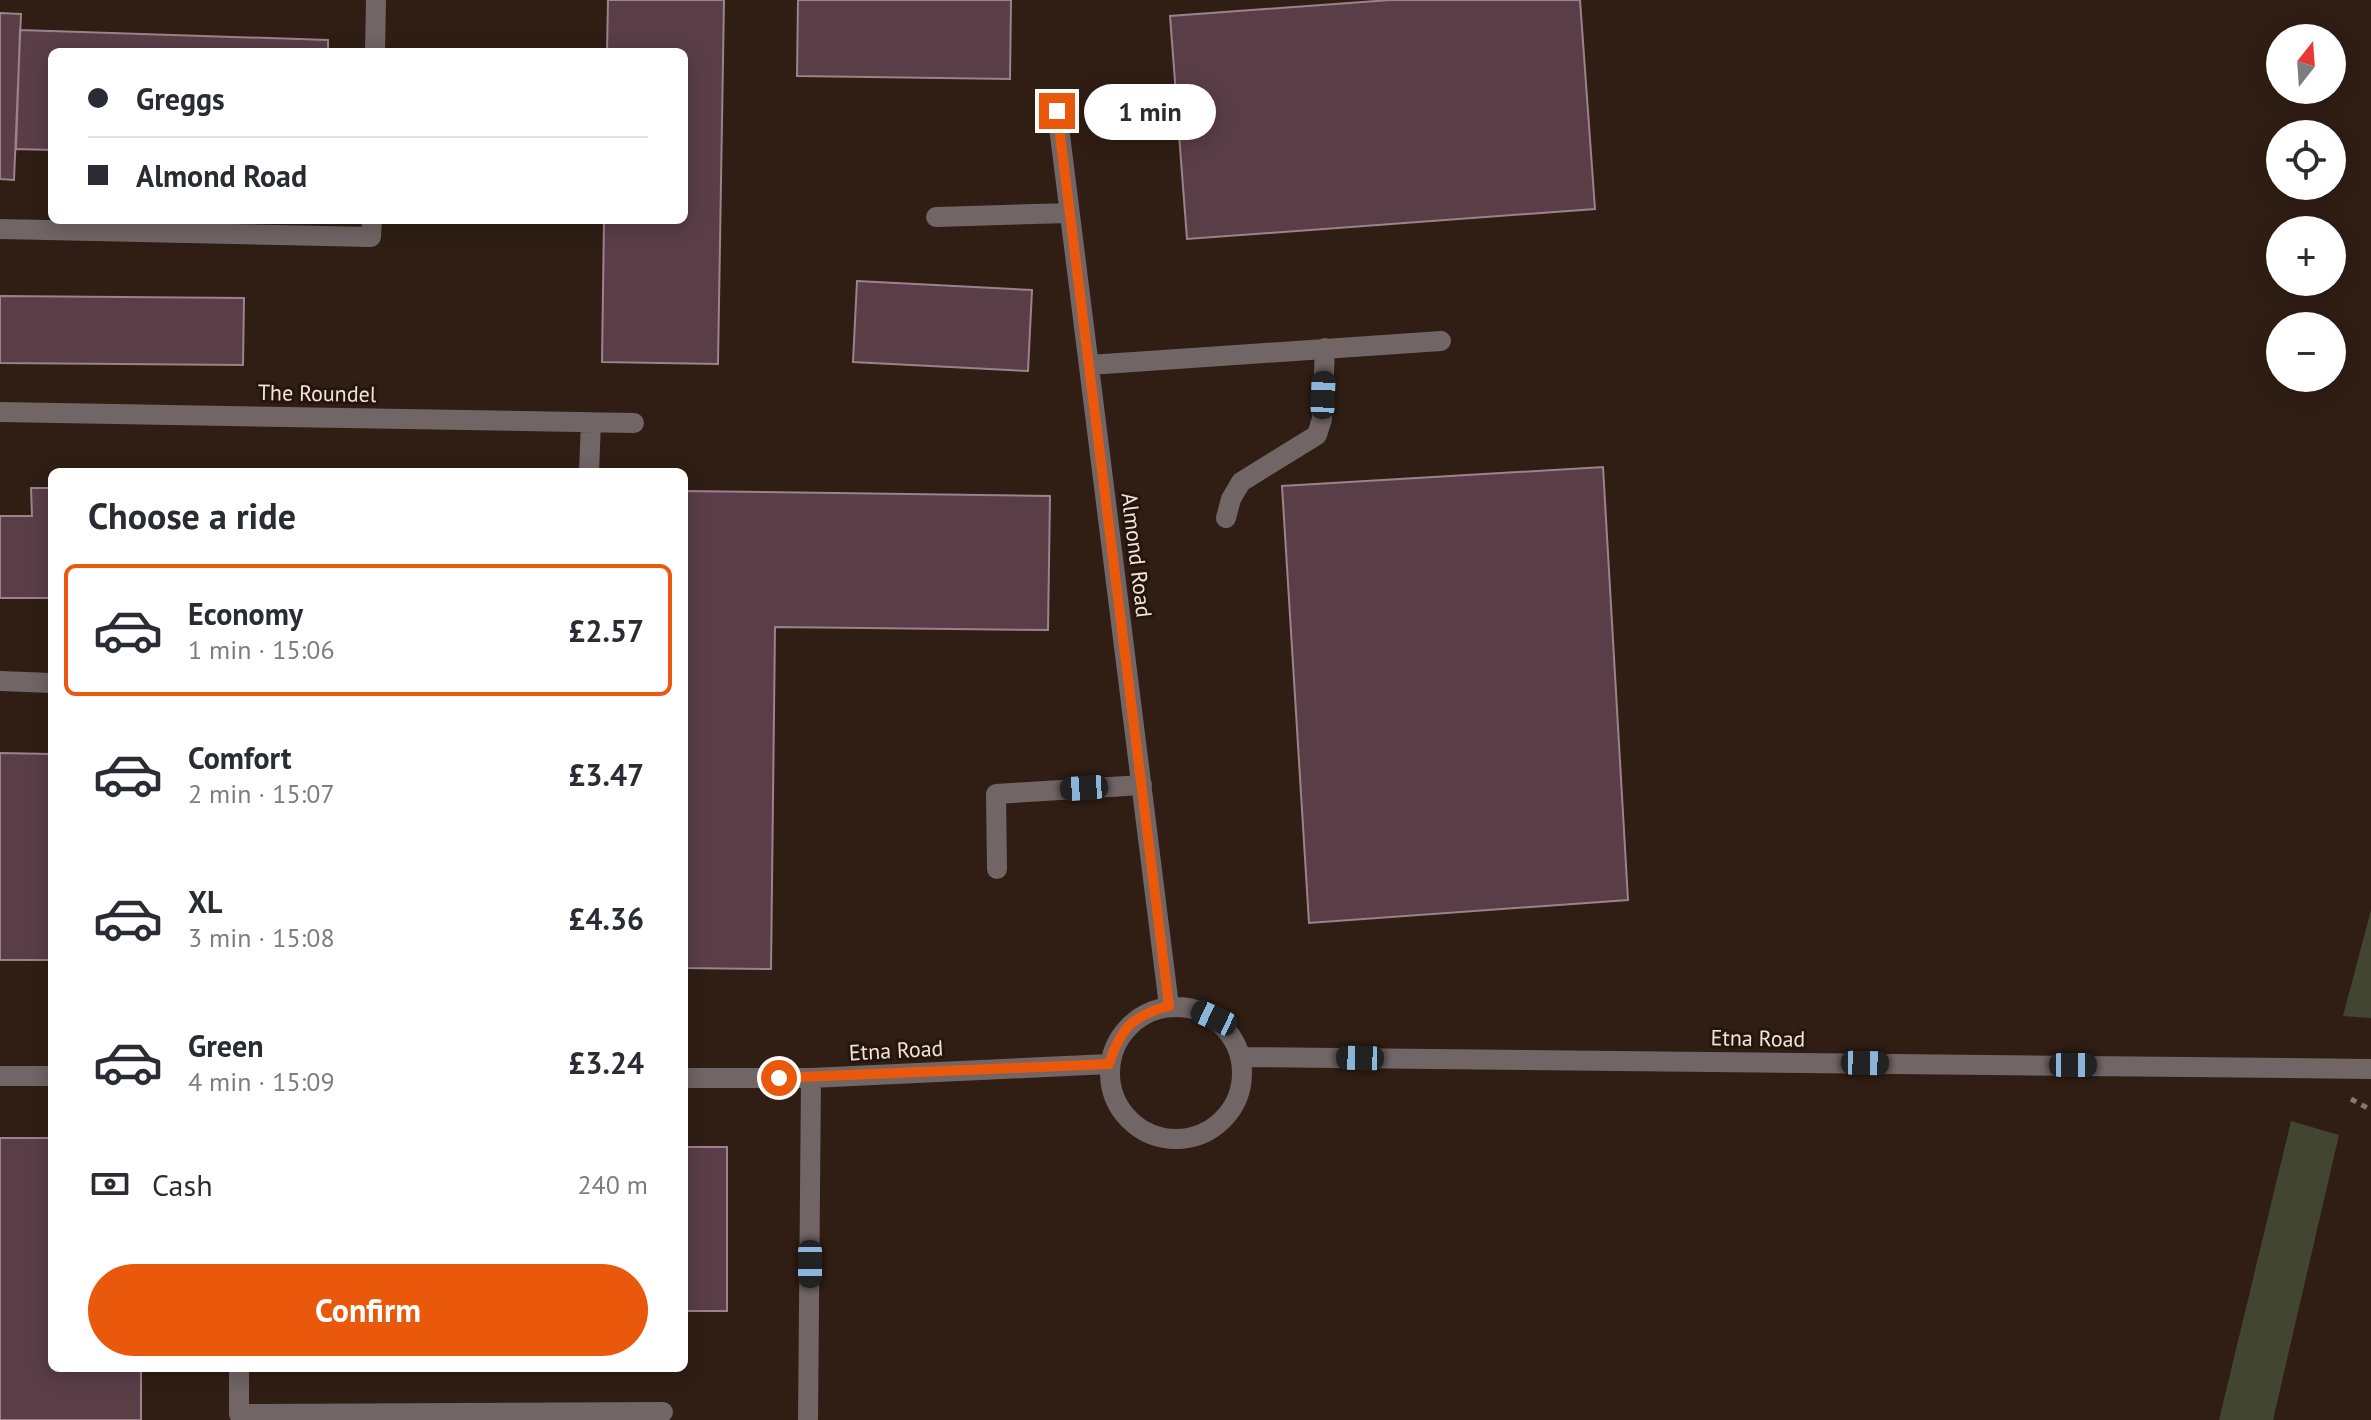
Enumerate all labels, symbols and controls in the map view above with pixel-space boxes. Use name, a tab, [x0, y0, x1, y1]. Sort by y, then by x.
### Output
north arrow	[2266, 24, 2346, 104]
map controls	[2266, 24, 2346, 392]
text: Greggs	[136, 79, 225, 118]
callout: 1 min	[1085, 83, 1217, 139]
route end	[1039, 93, 1075, 129]
text: 1 min	[1118, 95, 1182, 128]
button: locate	[2266, 120, 2346, 200]
text: Almond Road	[136, 156, 307, 195]
button: +	[2266, 216, 2346, 296]
button: −	[2266, 312, 2346, 392]
car	[1310, 371, 1336, 419]
street label: The Roundel	[258, 378, 377, 408]
street label: Almond Road	[1115, 491, 1159, 619]
text: Choose a ride	[88, 492, 296, 539]
icon: car	[92, 594, 164, 666]
text: Economy	[188, 594, 303, 633]
text: £2.57	[569, 611, 644, 650]
text: 1 min · 15:06	[188, 633, 335, 666]
icon: car	[92, 738, 164, 810]
text: Comfort	[188, 738, 291, 777]
text: £3.47	[569, 755, 644, 794]
car	[1059, 774, 1109, 802]
text: 2 min · 15:07	[188, 777, 335, 810]
icon: car	[92, 882, 164, 954]
text: XL	[188, 882, 222, 921]
text: £4.36	[569, 899, 644, 938]
text: 3 min · 15:08	[188, 921, 335, 954]
car	[1187, 997, 1241, 1039]
street label: Etna Road	[1710, 1023, 1806, 1053]
icon: car	[92, 1026, 164, 1098]
text: Green	[188, 1026, 263, 1065]
street label: Etna Road	[848, 1034, 944, 1066]
text: £3.24	[569, 1043, 644, 1082]
car	[1336, 1046, 1384, 1070]
car	[1841, 1051, 1889, 1075]
car	[2049, 1053, 2097, 1077]
route start	[761, 1060, 797, 1096]
text: 4 min · 15:09	[188, 1065, 335, 1098]
icon: cash	[88, 1162, 132, 1206]
text: Cash	[152, 1165, 213, 1204]
text: 240 m	[577, 1168, 648, 1201]
car	[798, 1240, 822, 1288]
button: Confirm	[88, 1264, 648, 1356]

